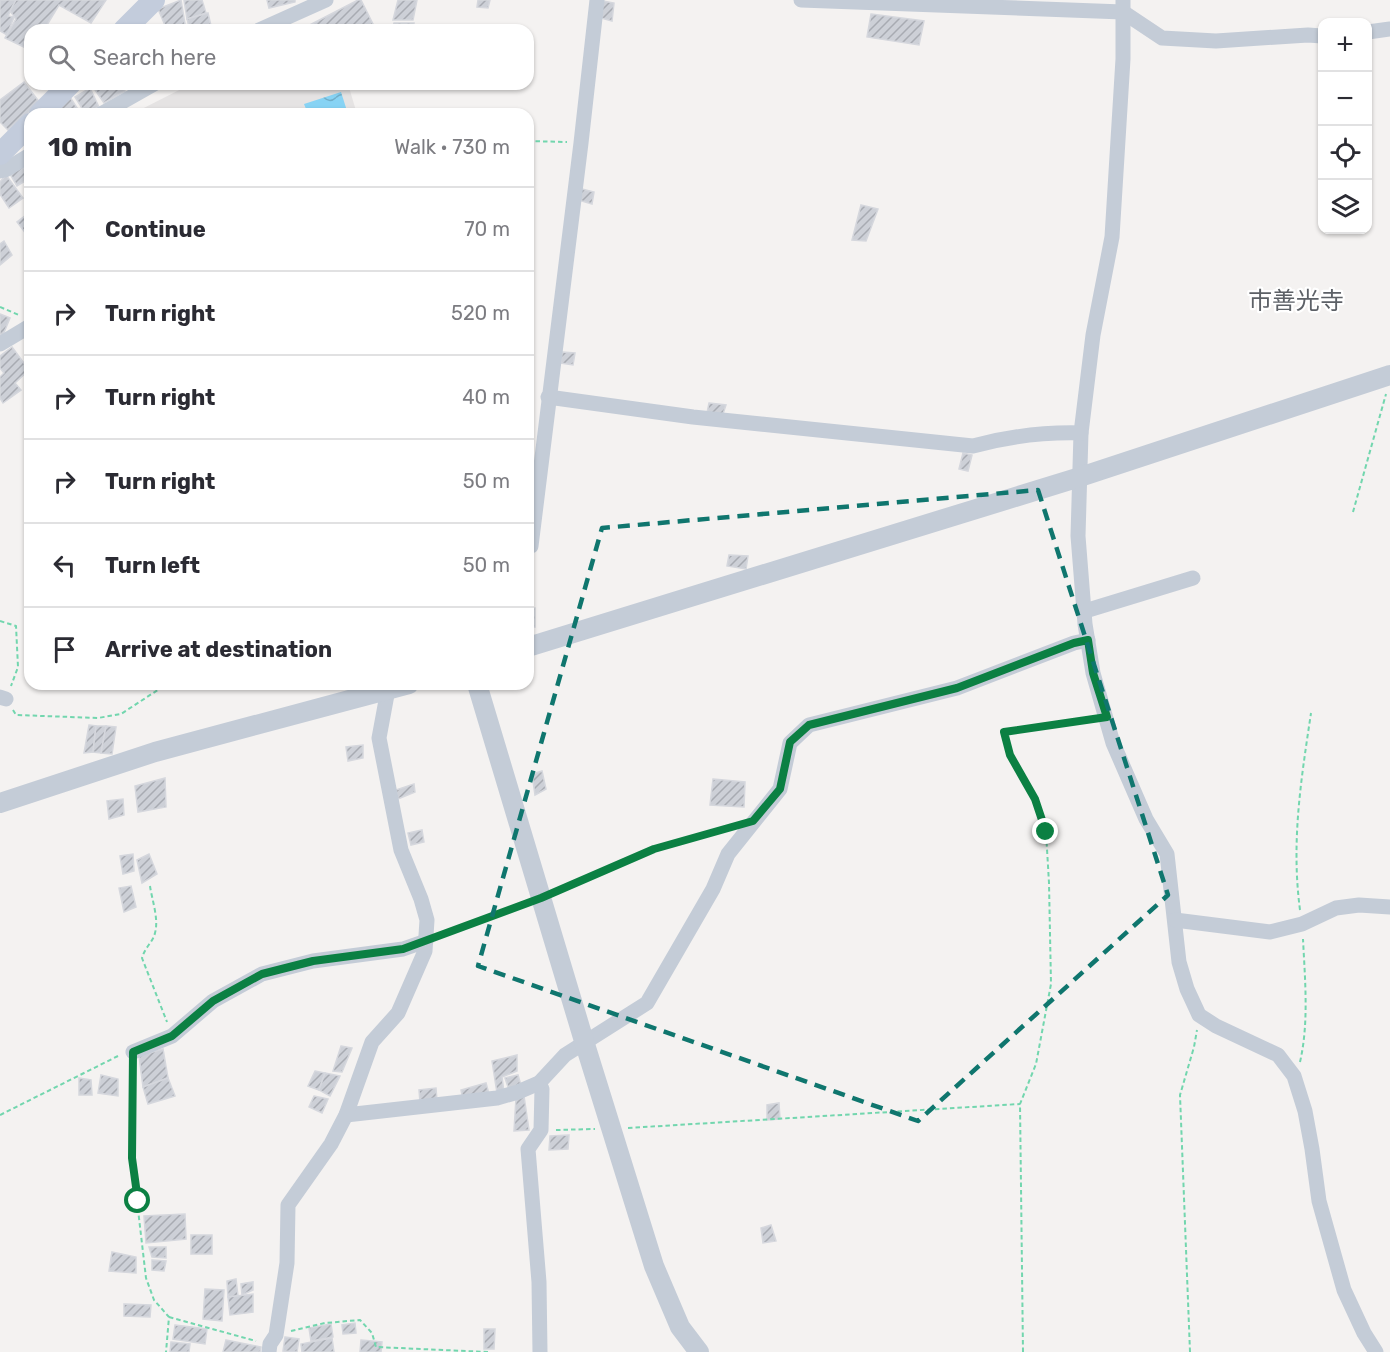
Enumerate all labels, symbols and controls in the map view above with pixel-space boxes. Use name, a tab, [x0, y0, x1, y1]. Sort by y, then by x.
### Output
map controls	[1318, 18, 1372, 234]
button: +	[1318, 18, 1372, 72]
search box	[24, 24, 534, 90]
icon: search	[45, 41, 78, 74]
text: Search here	[93, 44, 216, 71]
button: −	[1318, 72, 1372, 126]
button: locate	[1318, 126, 1372, 180]
text: 10 min	[48, 132, 132, 163]
text: Walk · 730 m	[394, 135, 510, 159]
button: layers	[1318, 180, 1372, 234]
icon: ahead	[48, 213, 81, 246]
text: Continue	[105, 216, 206, 243]
text: 70 m	[464, 217, 510, 241]
district label: 市善光寺	[1248, 287, 1344, 315]
icon: right	[48, 297, 81, 330]
text: Turn right	[105, 300, 215, 327]
text: 520 m	[451, 301, 510, 325]
icon: right	[48, 381, 81, 414]
text: Turn right	[105, 384, 215, 411]
text: 40 m	[462, 385, 510, 409]
icon: right	[48, 465, 81, 498]
text: Turn right	[105, 468, 215, 495]
text: 50 m	[463, 469, 510, 493]
icon: left	[48, 549, 81, 582]
text: Turn left	[105, 552, 200, 579]
text: 50 m	[463, 553, 510, 577]
icon: arrive	[48, 633, 81, 666]
text: Arrive at destination	[105, 636, 332, 663]
route end	[1032, 818, 1058, 844]
route start	[124, 1187, 150, 1213]

